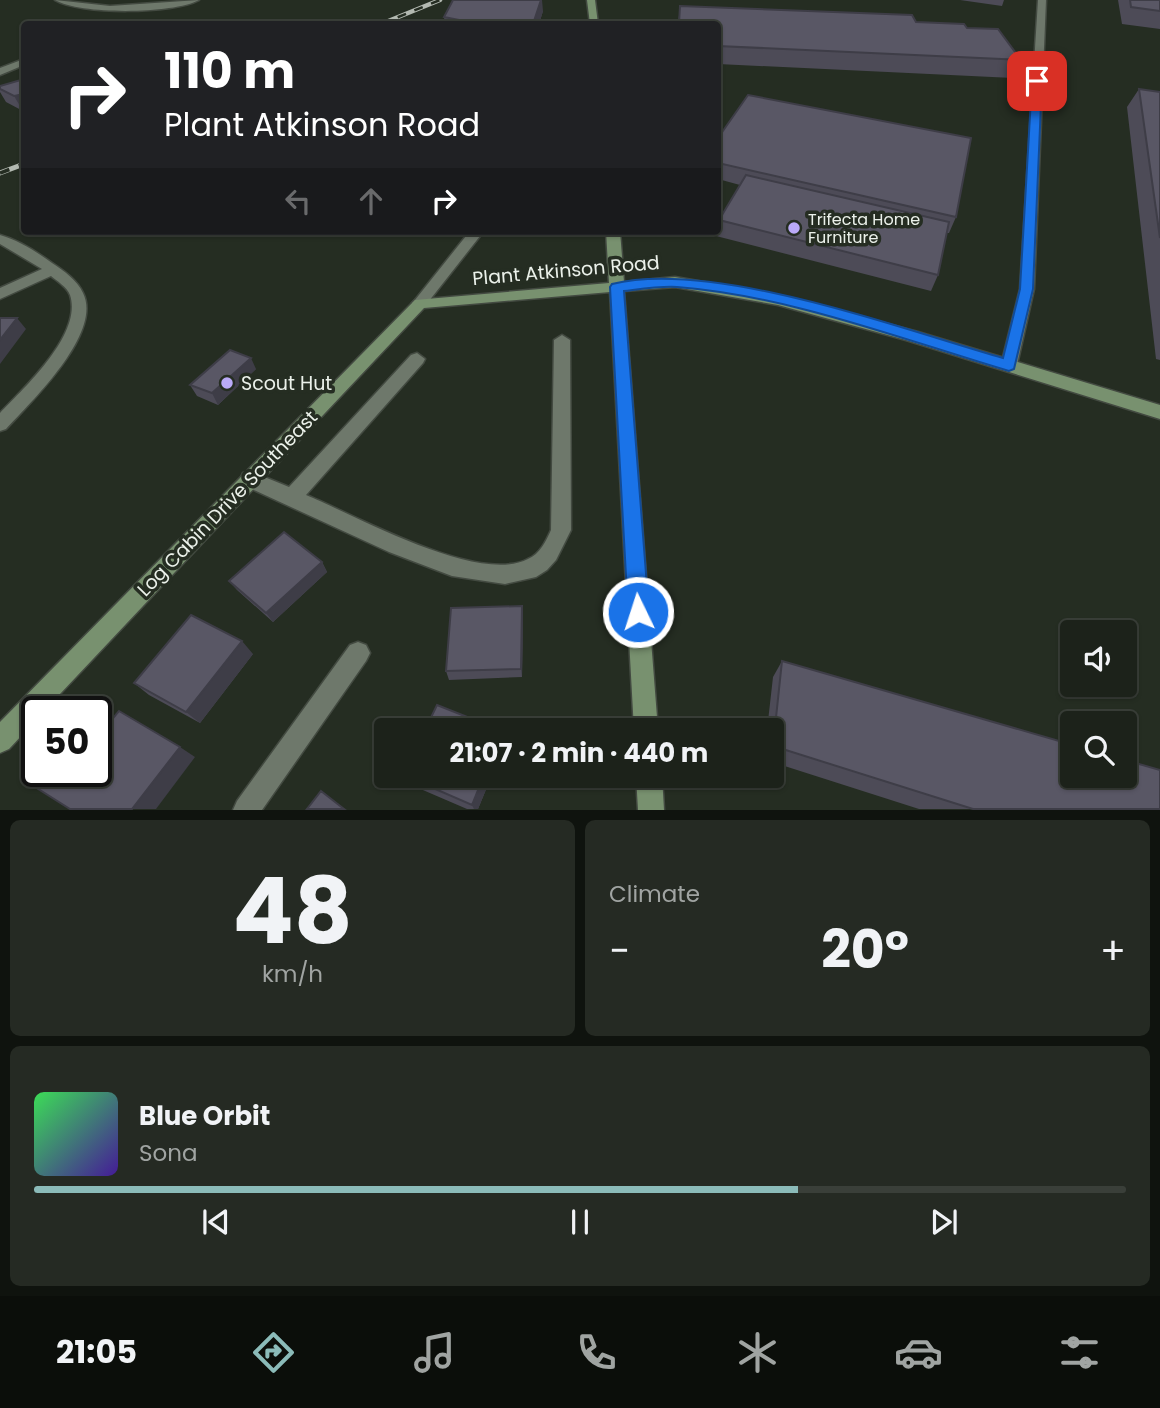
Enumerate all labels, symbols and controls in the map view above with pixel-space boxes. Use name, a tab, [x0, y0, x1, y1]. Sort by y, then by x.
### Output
text: 110 m	[164, 37, 295, 105]
icon: right	[49, 49, 140, 140]
pin	[1007, 51, 1067, 111]
icon: arrive	[1018, 62, 1056, 100]
text: Plant Atkinson Road	[164, 102, 480, 147]
icon: left	[279, 182, 317, 220]
icon: ahead	[352, 182, 390, 220]
icon: right	[425, 182, 463, 220]
place label: Trifecta Home Furniture	[808, 208, 920, 249]
marker: Trifecta Home Furniture	[786, 220, 802, 236]
street label: Plant Atkinson Road	[471, 249, 661, 292]
place label: Scout Hut	[241, 370, 332, 397]
marker: Scout Hut	[219, 375, 235, 391]
street label: Log Cabin Drive Southeast	[131, 404, 324, 602]
position arrow	[601, 575, 675, 649]
map controls	[1060, 620, 1137, 788]
button: sound	[1060, 620, 1137, 697]
speed limit sign: 50	[21, 696, 112, 787]
button: search	[1060, 711, 1137, 788]
text: 21:07 · 2 min · 440 m	[450, 735, 708, 771]
text: 48	[232, 847, 353, 975]
text: Climate	[609, 878, 700, 910]
text: 20°	[821, 913, 909, 986]
text: −	[609, 924, 630, 977]
text: +	[1100, 924, 1126, 977]
text: km/h	[262, 958, 323, 990]
text: Blue Orbit	[139, 1098, 270, 1134]
text: Sona	[139, 1137, 198, 1169]
icon: previous	[197, 1203, 235, 1241]
icon: pause	[561, 1203, 599, 1241]
icon: next	[925, 1203, 963, 1241]
icon: directions	[249, 1328, 298, 1377]
icon: music	[410, 1328, 459, 1377]
icon: phone	[572, 1328, 621, 1377]
icon: climate	[733, 1328, 782, 1377]
icon: car	[894, 1328, 943, 1377]
icon: filters	[1055, 1328, 1104, 1377]
text: 21:05	[56, 1329, 137, 1374]

